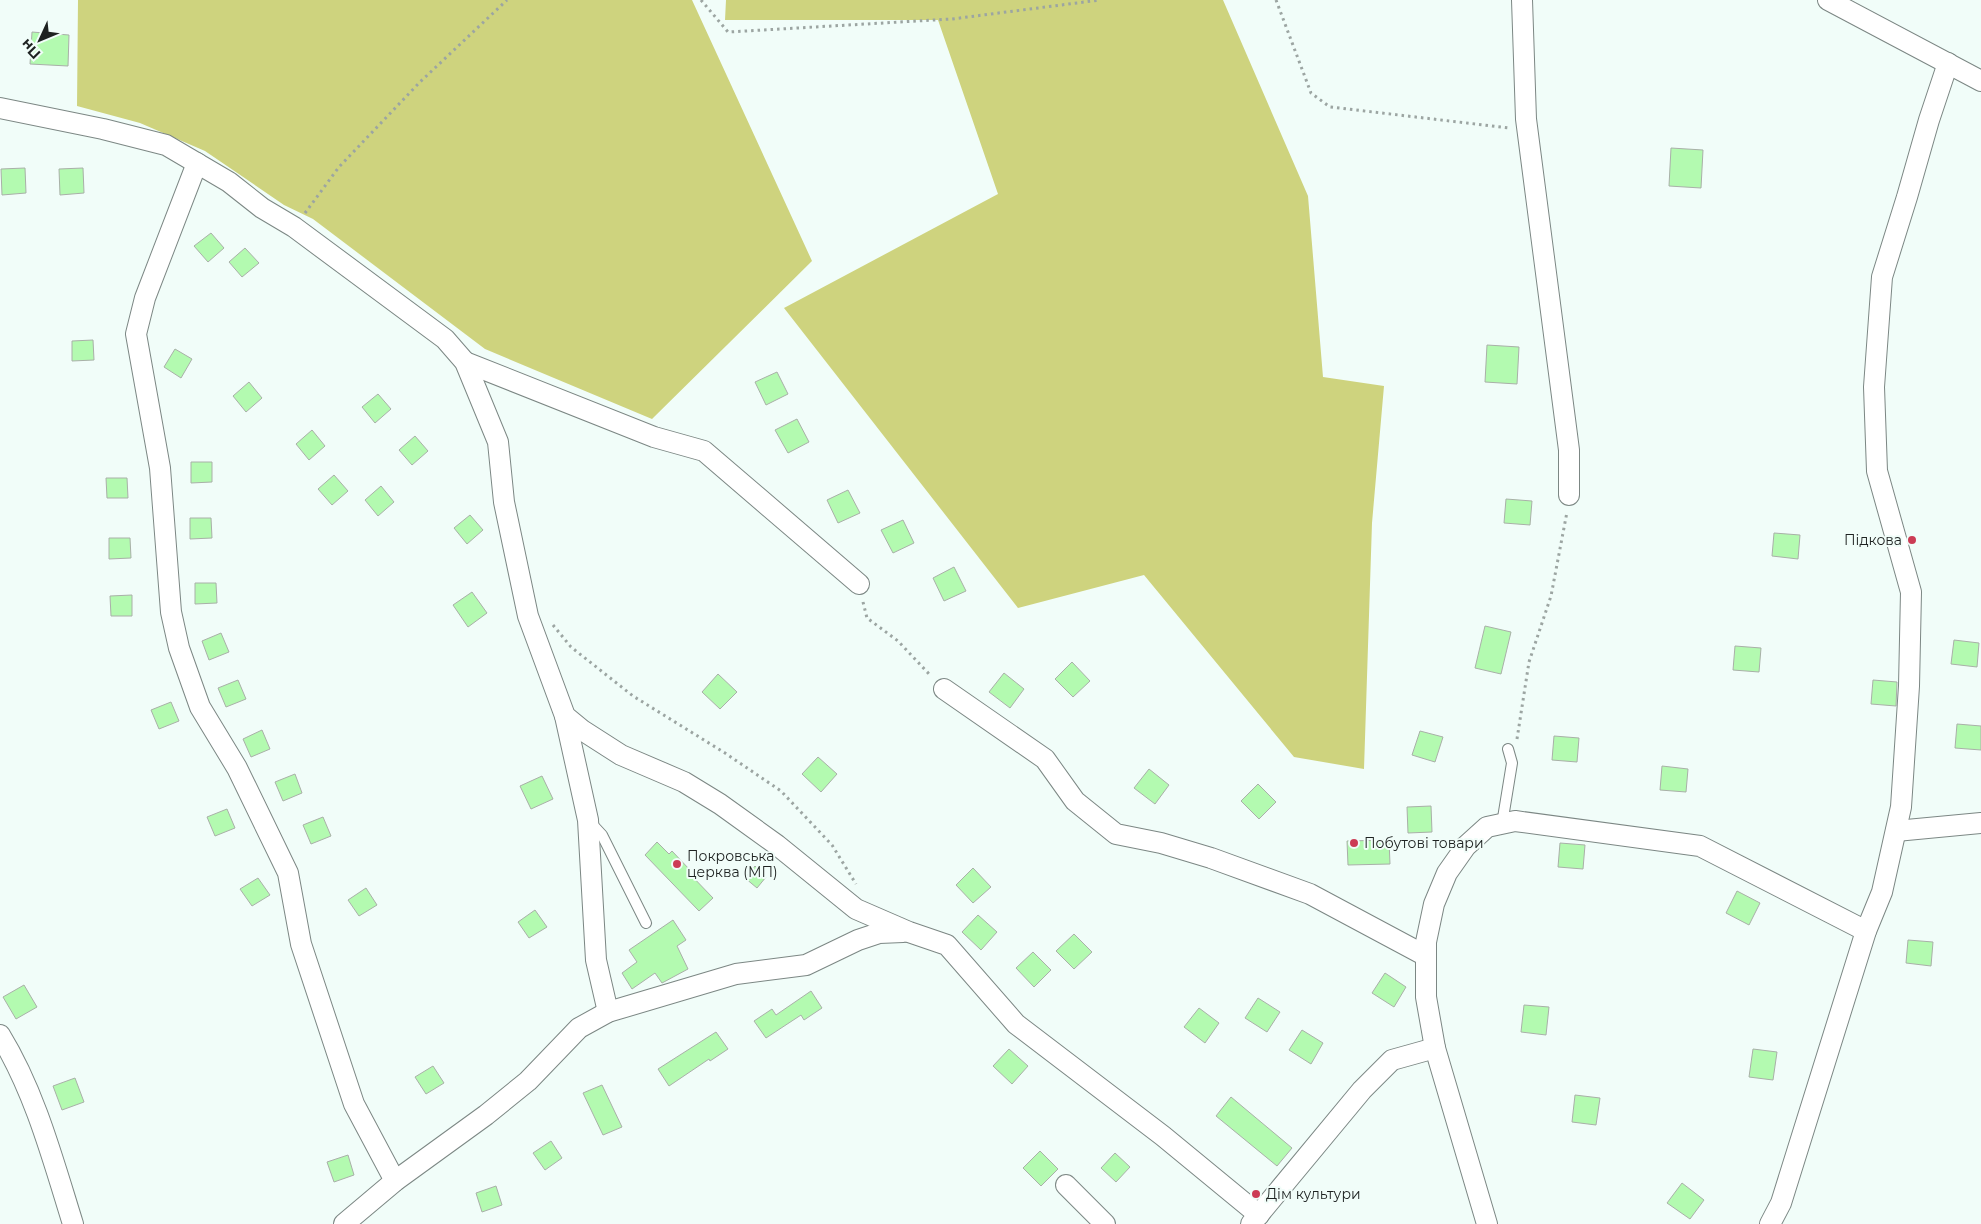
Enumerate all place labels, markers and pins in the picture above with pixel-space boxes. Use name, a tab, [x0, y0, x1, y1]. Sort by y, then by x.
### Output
place label: Підкова	[1844, 531, 1902, 549]
marker: Підкова	[1906, 534, 1918, 546]
place label: Побутові товари	[1364, 834, 1484, 852]
marker: Побутові товари	[1348, 837, 1360, 849]
place label: Покровська церква (МП)	[687, 847, 778, 881]
marker: Покровська церква (МП)	[671, 858, 683, 870]
place label: Дім культури	[1266, 1185, 1361, 1203]
marker: Дім культури	[1250, 1188, 1262, 1200]

